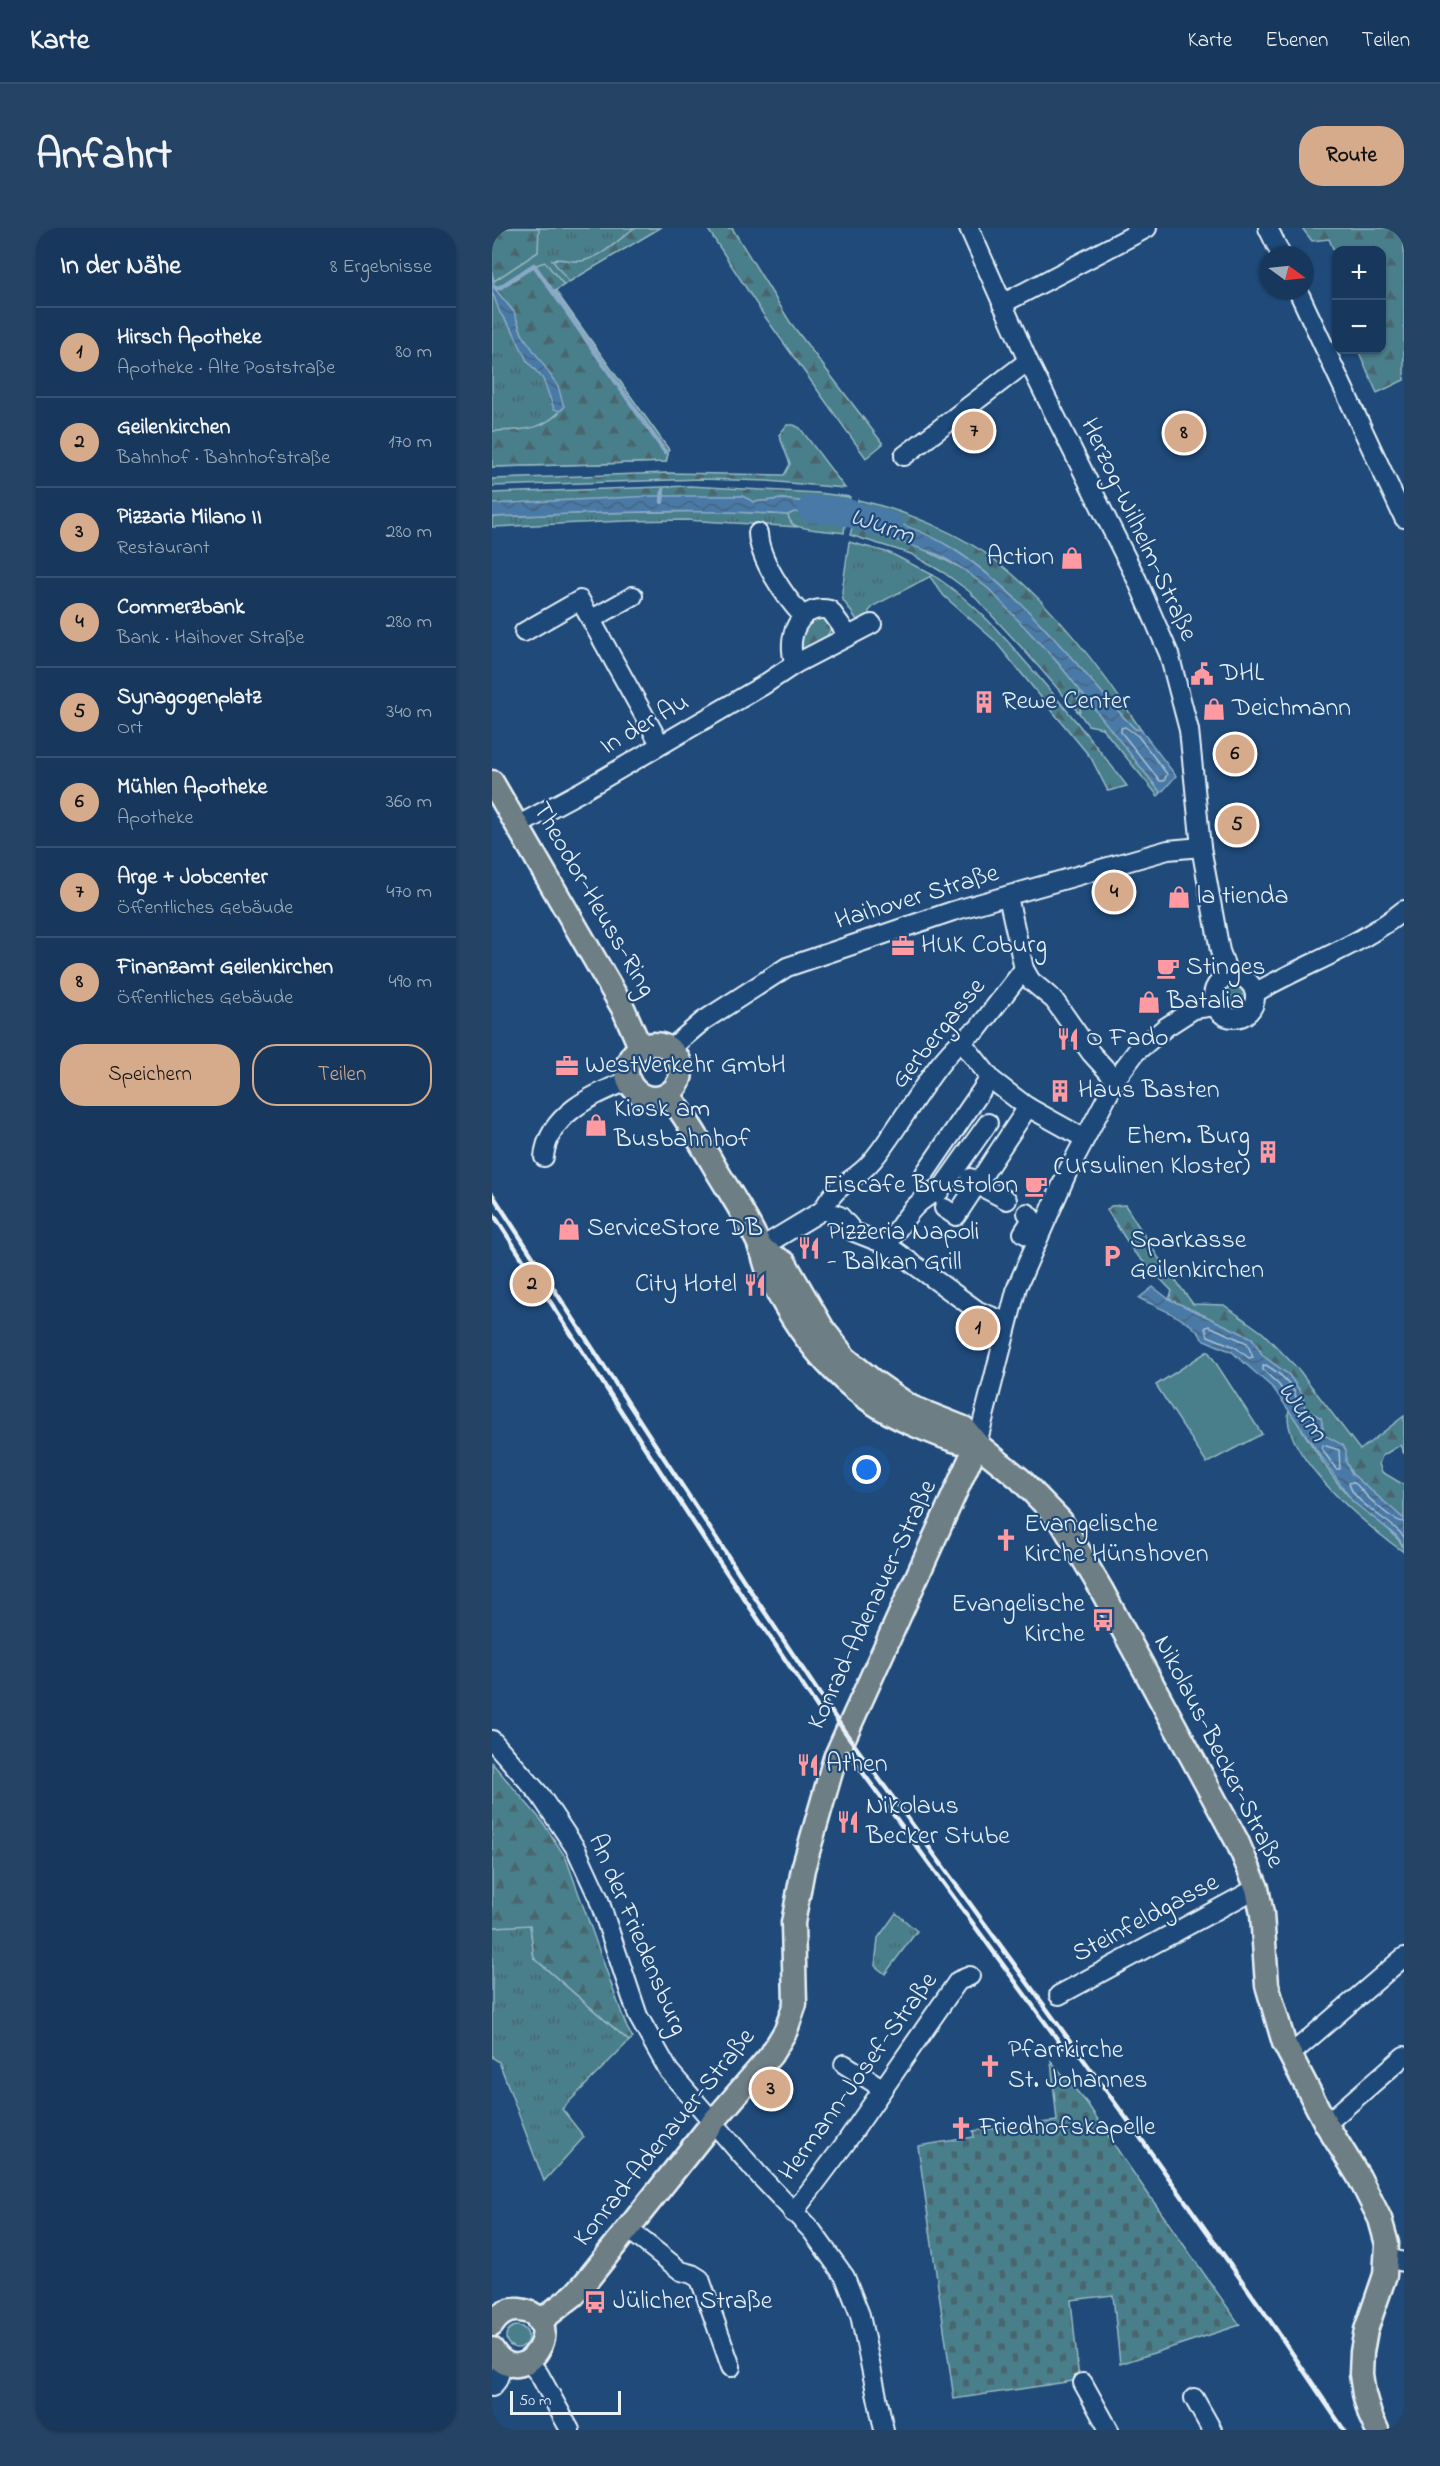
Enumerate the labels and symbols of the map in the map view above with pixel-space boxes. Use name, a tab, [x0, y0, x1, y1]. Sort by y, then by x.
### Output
north arrow	[1260, 246, 1314, 300]
pin: 7	[954, 408, 994, 454]
pin: 8	[1164, 410, 1204, 456]
street label: Herzog-Wilhelm-Straße	[1070, 412, 1207, 648]
water label: Wurm	[845, 498, 920, 556]
place label: Action	[987, 539, 1054, 577]
shop icon: Action	[1059, 545, 1085, 571]
place label: DHL	[1219, 655, 1264, 693]
public building icon: DHL	[1189, 661, 1215, 687]
place label: Rewe Center	[1002, 683, 1131, 721]
street label: In der Au	[593, 684, 697, 766]
building icon: Rewe Center	[971, 689, 997, 715]
place label: Deichmann	[1231, 690, 1351, 728]
shop icon: Deichmann	[1201, 696, 1227, 722]
pin: 6	[1216, 732, 1254, 776]
street label: Theodor-Heuss-Ring	[522, 795, 664, 1005]
pin: 5	[1218, 802, 1256, 848]
street label: Haihover Straße	[830, 855, 1004, 941]
pin: 4	[1094, 870, 1134, 914]
place label: la tienda	[1197, 878, 1288, 916]
shop icon: la tienda	[1166, 884, 1192, 910]
place label: HUK Coburg	[921, 927, 1047, 965]
office icon: HUK Coburg	[890, 933, 916, 959]
place label: Stinges	[1186, 949, 1266, 987]
cafe icon: Stinges	[1155, 955, 1181, 981]
street label: Gerbergasse	[882, 970, 996, 1098]
place label: Batalia	[1166, 983, 1244, 1021]
shop icon: Batalia	[1136, 989, 1162, 1015]
place label: O Fado	[1086, 1020, 1169, 1058]
restaurant icon: O Fado	[1055, 1026, 1081, 1052]
place label: WestVerkehr GmbH	[585, 1047, 786, 1085]
office icon: WestVerkehr GmbH	[554, 1053, 580, 1079]
place label: Haus Basten	[1078, 1072, 1220, 1110]
building icon: Haus Basten	[1047, 1078, 1073, 1104]
place label: Kiosk am Busbahnhof	[613, 1091, 751, 1159]
shop icon: Kiosk am Busbahnhof	[583, 1112, 609, 1138]
place label: Ehem. Burg (Ursulinen Kloster)	[1054, 1118, 1250, 1186]
building icon: Ehem. Burg (Ursulinen Kloster)	[1255, 1139, 1281, 1165]
place label: Eiscafe Brustolon	[823, 1167, 1018, 1205]
cafe icon: Eiscafe Brustolon	[1023, 1173, 1049, 1199]
place label: ServiceStore DB	[587, 1210, 763, 1248]
place label: Pizzeria Napoli - Balkan Grill	[827, 1214, 979, 1282]
shop icon: ServiceStore DB	[556, 1216, 582, 1242]
place label: Sparkasse Geilenkirchen	[1130, 1222, 1264, 1290]
restaurant icon: Pizzeria Napoli - Balkan Grill	[796, 1235, 822, 1261]
parking icon: Sparkasse Geilenkirchen	[1099, 1243, 1125, 1269]
pin: 2	[512, 1262, 552, 1306]
place label: City Hotel	[635, 1266, 737, 1304]
restaurant icon: City Hotel	[742, 1272, 768, 1298]
pin: 1	[958, 1306, 998, 1350]
water label: Wurm	[1267, 1374, 1337, 1451]
your location	[852, 1455, 881, 1484]
street label: Konrad-Adenauer-Straße	[798, 1474, 948, 1736]
place label: Evangelische Kirche Hünshoven	[1024, 1506, 1209, 1574]
church icon: Evangelische Kirche Hünshoven	[993, 1527, 1019, 1553]
place label: Evangelische Kirche	[951, 1586, 1085, 1654]
bus stop icon: Evangelische Kirche	[1090, 1607, 1116, 1633]
street label: Nikolaus-Becker-Straße	[1143, 1629, 1293, 1875]
place label: Athen	[826, 1746, 888, 1784]
restaurant icon: Athen	[795, 1752, 821, 1778]
place label: Nikolaus Becker Stube	[865, 1788, 1010, 1856]
restaurant icon: Nikolaus Becker Stube	[835, 1809, 861, 1835]
street label: An der Friedensburg	[577, 1828, 697, 2042]
street label: Steinfeldgasse	[1066, 1864, 1226, 1974]
street label: Hermann-Josef-Straße	[770, 1964, 948, 2189]
street label: Konrad-Adenauer-Straße	[565, 2020, 765, 2255]
place label: Pfarrkirche St. Johannes	[1008, 2032, 1148, 2100]
church icon: Pfarrkirche St. Johannes	[977, 2053, 1003, 2079]
pin: 3	[752, 2066, 790, 2112]
place label: Friedhofskapelle	[978, 2109, 1156, 2147]
church icon: Friedhofskapelle	[948, 2115, 974, 2141]
place label: Jülicher Straße	[613, 2283, 773, 2321]
bus stop icon: Jülicher Straße	[582, 2289, 608, 2315]
scale bar	[510, 2388, 621, 2416]

